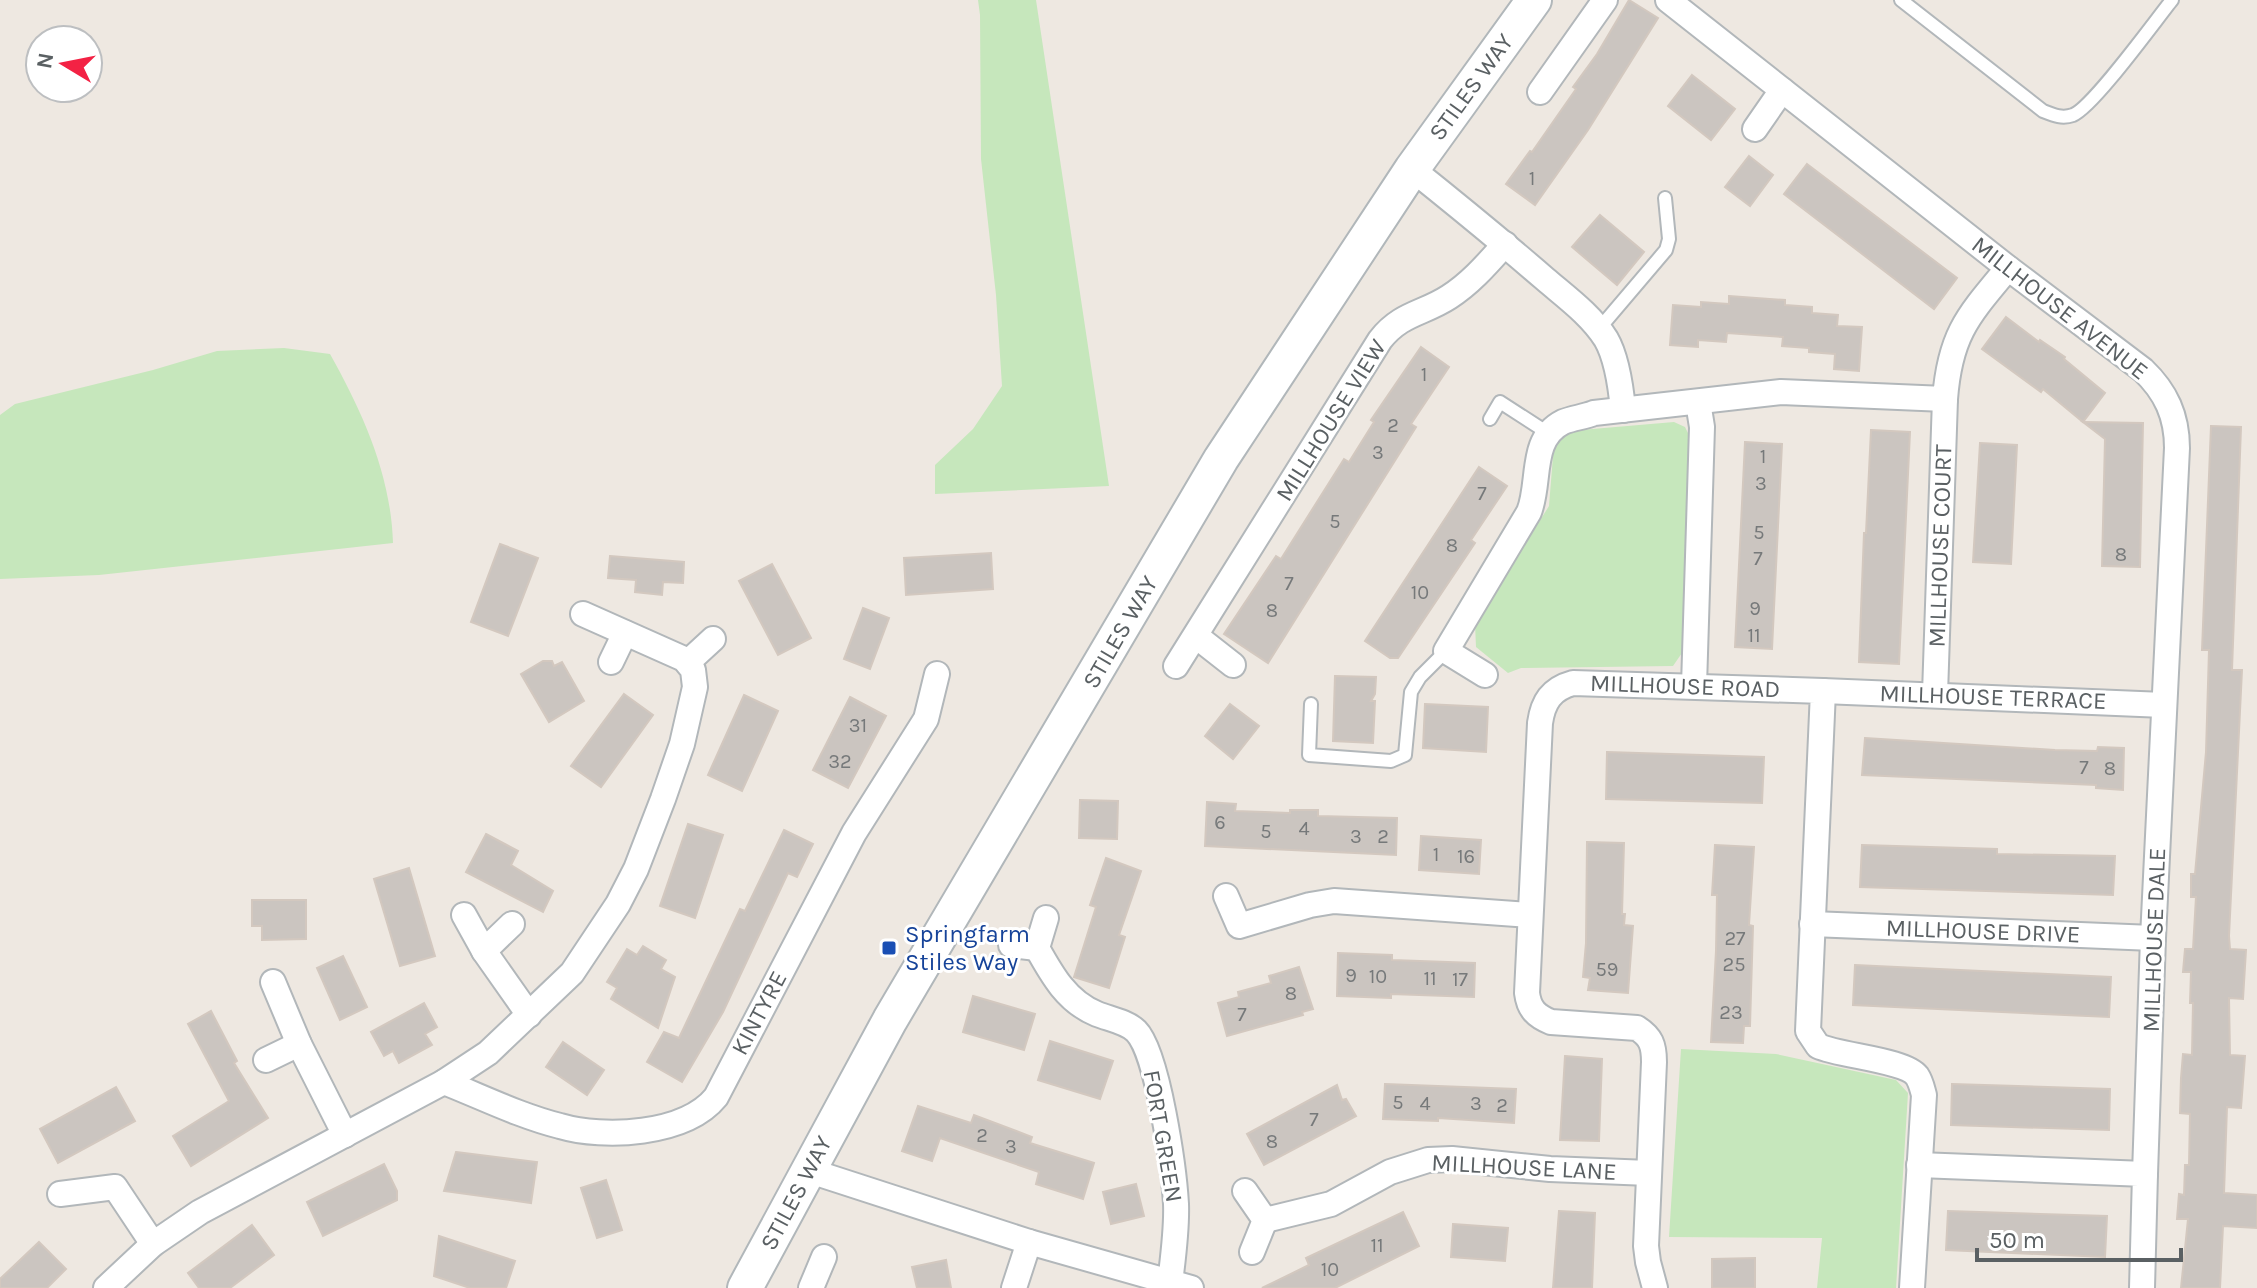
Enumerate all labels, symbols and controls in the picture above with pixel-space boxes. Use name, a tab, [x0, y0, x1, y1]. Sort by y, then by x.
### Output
north arrow	[24, 24, 104, 104]
street label: STILES WAY	[1423, 28, 1519, 146]
text: N	[31, 51, 59, 71]
house number: 1	[1529, 167, 1535, 190]
street label: MILLHOUSE AVENUE	[1966, 230, 2154, 386]
street label: MILLHOUSE VIEW	[1270, 333, 1392, 506]
house number: 1	[1421, 363, 1427, 386]
house number: 2	[1387, 414, 1399, 437]
house number: 3	[1372, 441, 1384, 464]
street label: MILLHOUSE COURT	[1922, 444, 1958, 648]
house number: 1	[1760, 445, 1766, 468]
house number: 3	[1755, 472, 1767, 495]
house number: 7	[1477, 482, 1487, 505]
house number: 5	[1329, 510, 1341, 533]
house number: 5	[1753, 521, 1765, 544]
house number: 8	[1446, 534, 1458, 557]
house number: 8	[2115, 543, 2127, 566]
house number: 7	[1753, 547, 1763, 570]
street label: STILES WAY	[1077, 571, 1163, 693]
house number: 7	[1284, 572, 1294, 595]
house number: 10	[1411, 581, 1429, 604]
house number: 9	[1749, 597, 1761, 620]
house number: 8	[1266, 599, 1278, 622]
house number: 11	[1747, 624, 1761, 647]
street label: MILLHOUSE ROAD	[1589, 669, 1781, 703]
street label: MILLHOUSE TERRACE	[1879, 679, 2107, 715]
house number: 31	[849, 714, 867, 737]
house number: 32	[828, 750, 852, 773]
house number: 7	[2079, 756, 2089, 779]
house number: 8	[2104, 757, 2116, 780]
house number: 6	[1214, 811, 1226, 834]
house number: 4	[1298, 817, 1310, 840]
house number: 5	[1260, 820, 1272, 843]
house number: 3	[1350, 825, 1362, 848]
house number: 2	[1377, 825, 1389, 848]
house number: 1	[1433, 843, 1439, 866]
house number: 16	[1457, 845, 1475, 868]
street label: MILLHOUSE DALE	[2137, 847, 2171, 1033]
street label: MILLHOUSE DRIVE	[1885, 914, 2081, 948]
place label: Springfarm Stiles Way	[905, 920, 1030, 976]
house number: 27	[1725, 927, 1746, 950]
marker: Springfarm Stiles Way	[880, 939, 898, 957]
house number: 25	[1723, 953, 1745, 976]
house number: 59	[1596, 958, 1618, 981]
house number: 9	[1345, 964, 1357, 987]
house number: 10	[1369, 965, 1387, 988]
street label: KINTYRE	[725, 966, 793, 1060]
house number: 11	[1423, 967, 1437, 990]
house number: 17	[1452, 968, 1469, 991]
house number: 8	[1285, 982, 1297, 1005]
house number: 23	[1719, 1001, 1743, 1024]
house number: 7	[1237, 1003, 1247, 1026]
street label: FORT GREEN	[1138, 1068, 1188, 1204]
house number: 5	[1392, 1091, 1404, 1114]
house number: 4	[1419, 1092, 1431, 1115]
house number: 3	[1470, 1092, 1482, 1115]
house number: 2	[1496, 1094, 1508, 1117]
house number: 7	[1309, 1108, 1319, 1131]
house number: 2	[976, 1124, 988, 1147]
house number: 8	[1266, 1130, 1278, 1153]
street label: STILES WAY	[754, 1131, 838, 1255]
house number: 3	[1005, 1135, 1017, 1158]
street label: MILLHOUSE LANE	[1431, 1148, 1617, 1186]
scale bar	[1977, 1212, 2181, 1262]
text: 50 m	[1989, 1226, 2045, 1254]
house number: 11	[1370, 1234, 1384, 1257]
house number: 10	[1321, 1258, 1339, 1281]

